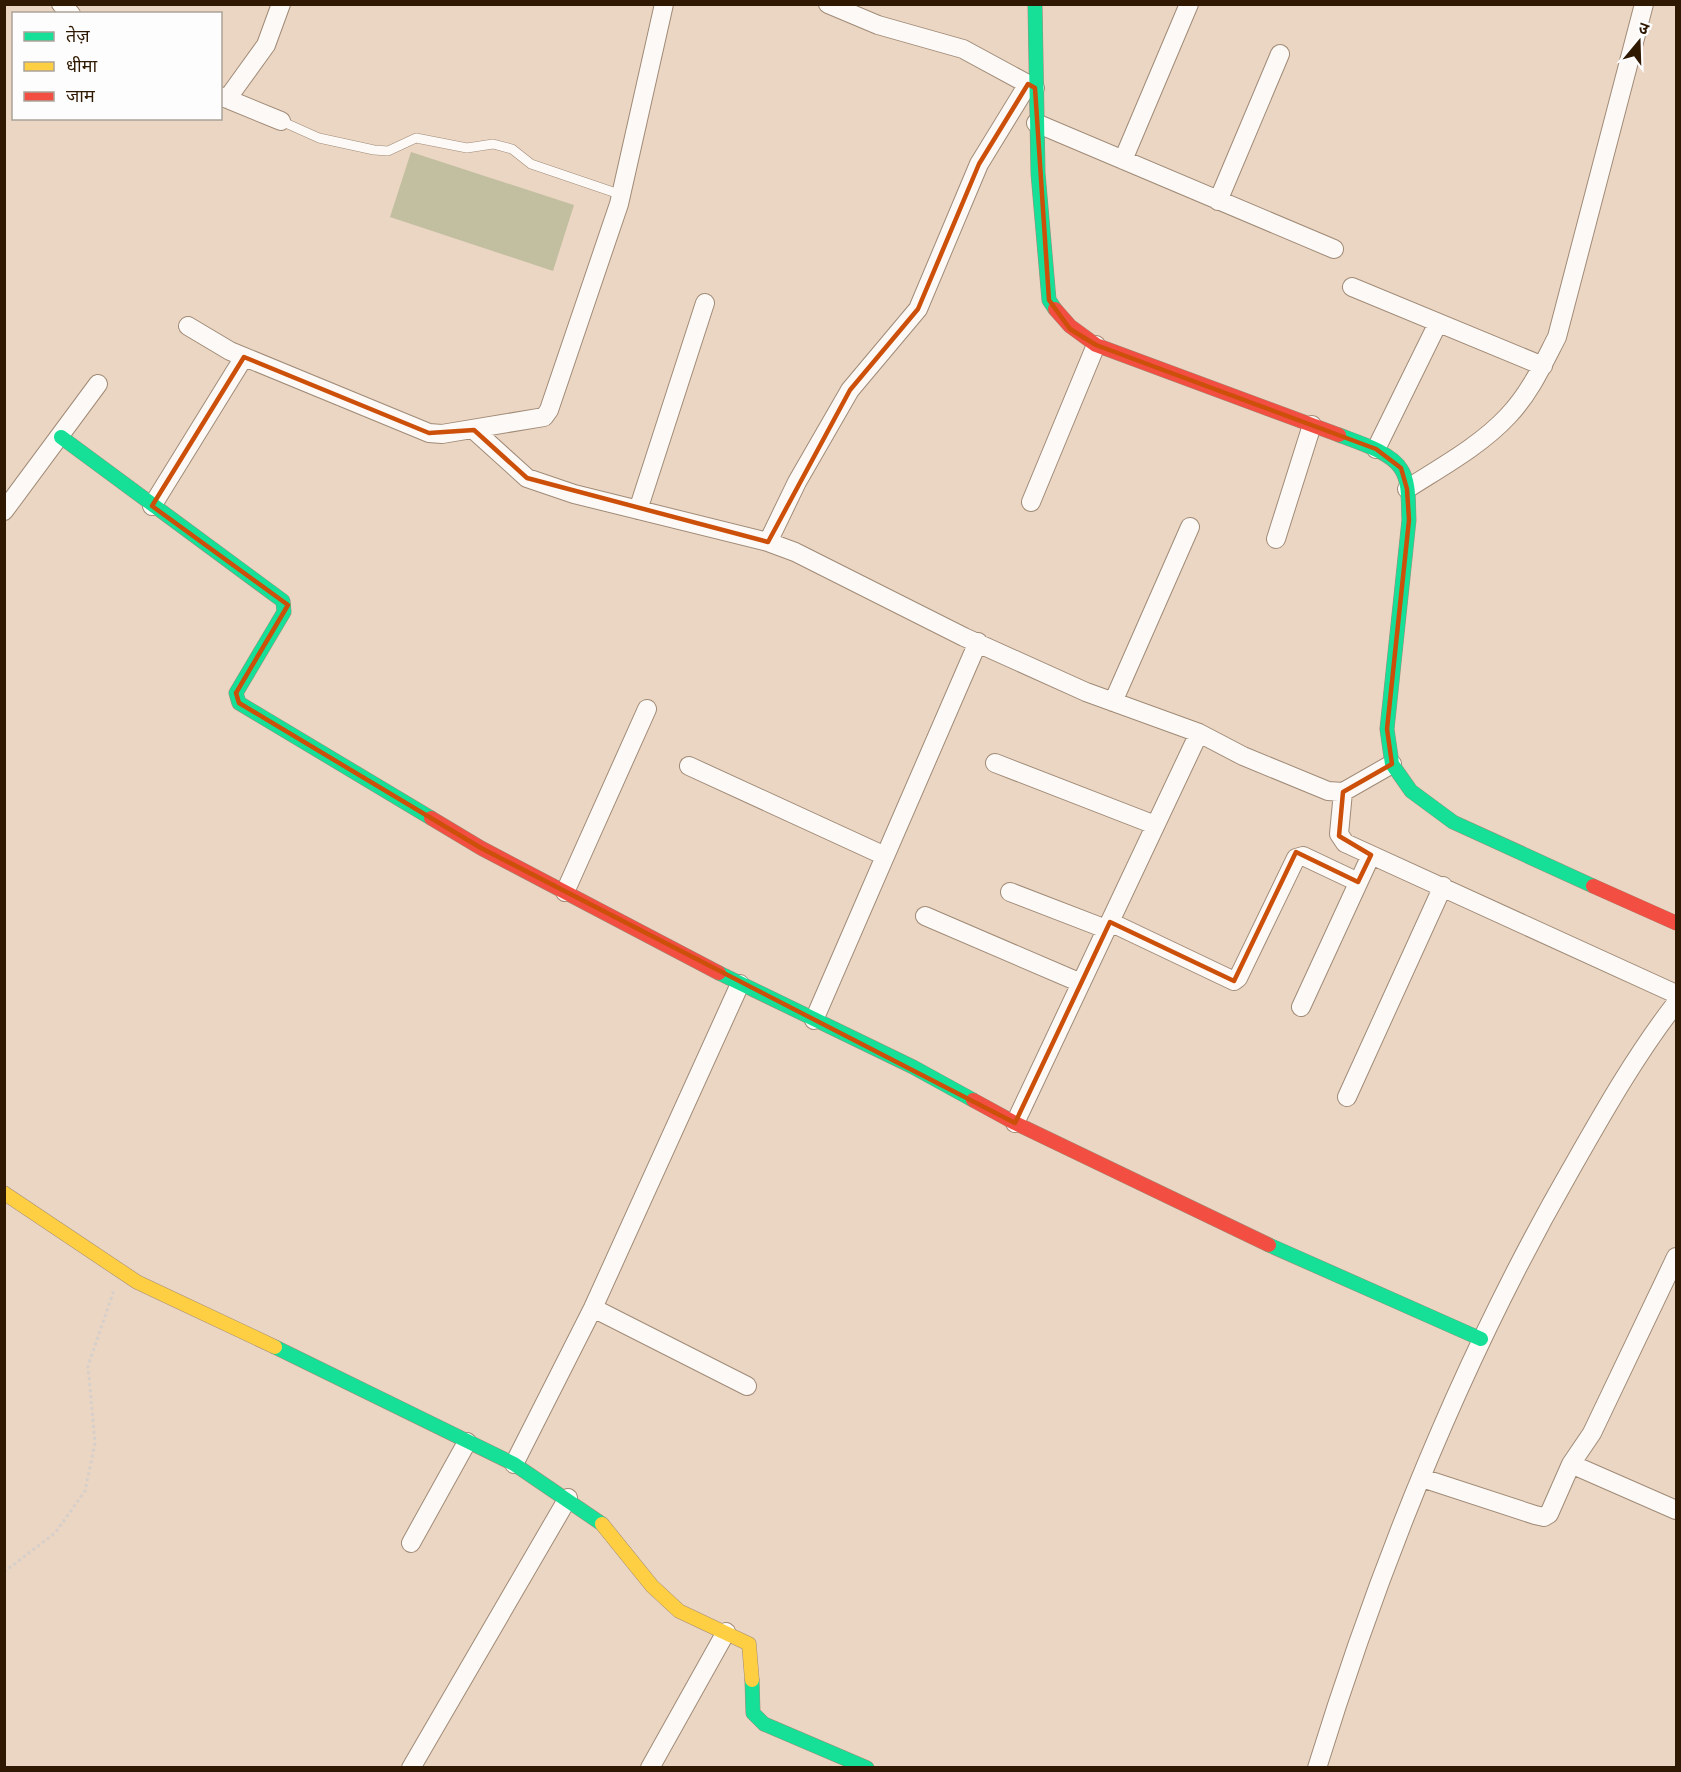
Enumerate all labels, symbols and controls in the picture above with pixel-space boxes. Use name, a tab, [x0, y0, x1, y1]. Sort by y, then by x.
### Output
legend	[12, 12, 222, 120]
north arrow	[1609, 12, 1669, 72]
text: उ	[1636, 17, 1652, 39]
text: तेज़	[66, 25, 90, 47]
text: धीमा	[66, 55, 97, 77]
text: जाम	[66, 85, 96, 107]

